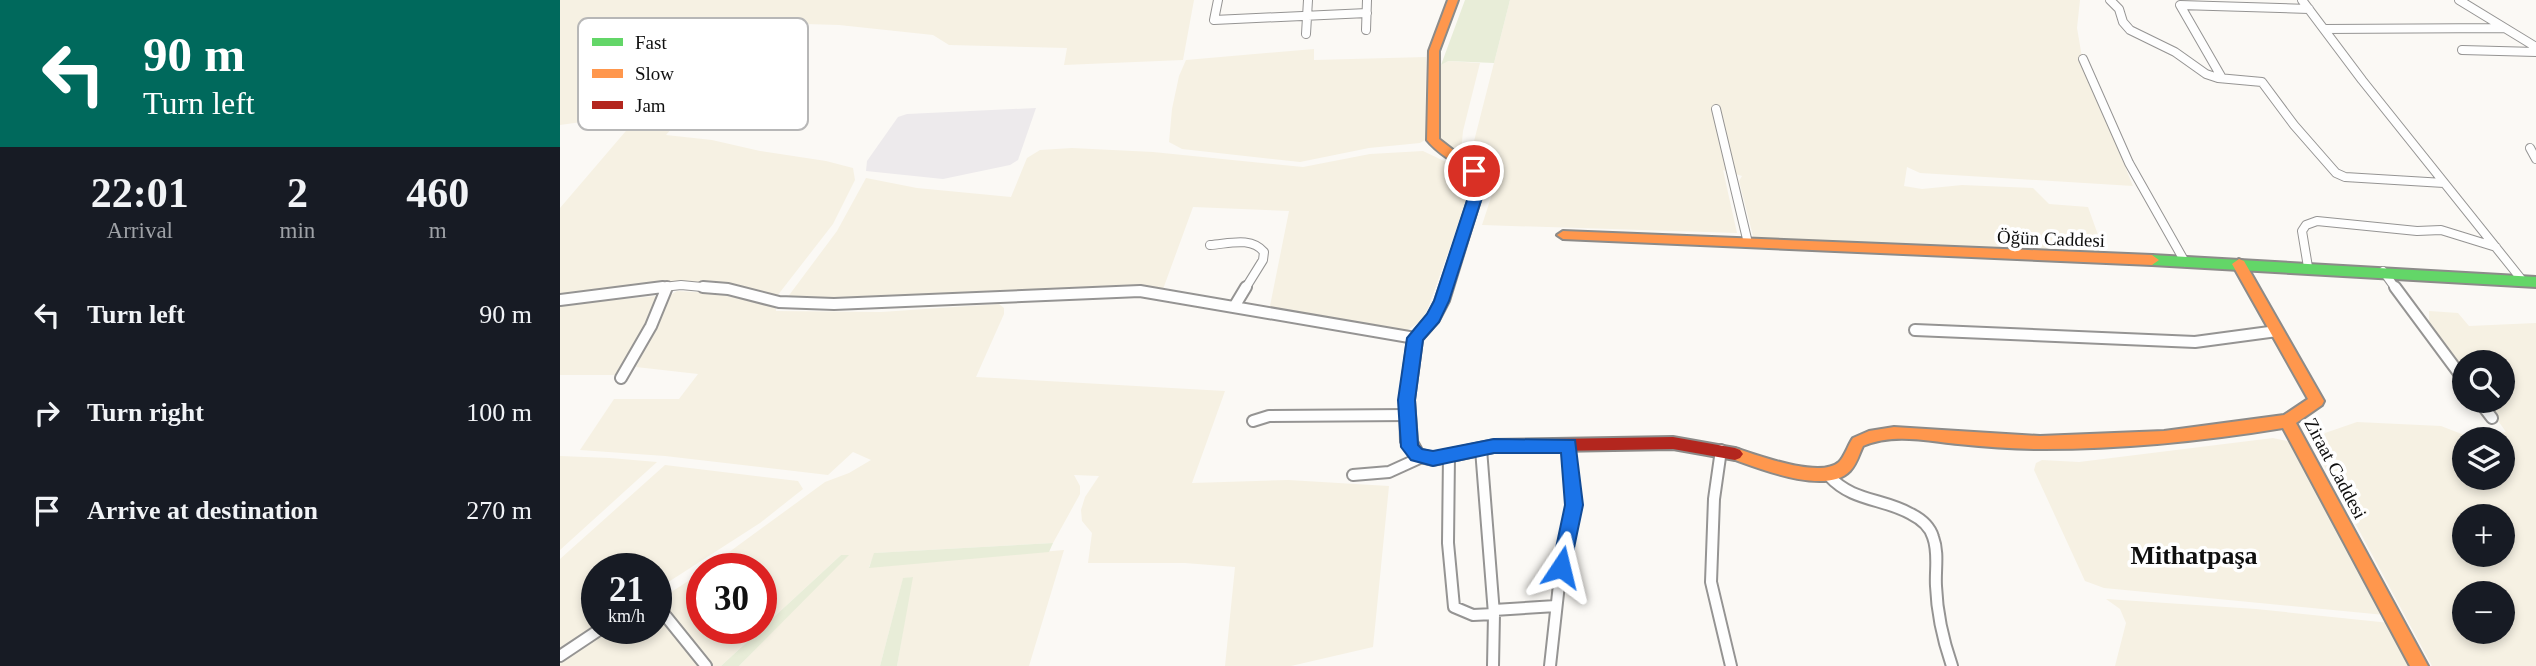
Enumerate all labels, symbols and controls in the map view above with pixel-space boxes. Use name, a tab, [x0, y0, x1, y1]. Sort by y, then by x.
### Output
legend	[578, 18, 808, 130]
text: 90 m	[143, 27, 245, 82]
icon: left	[28, 28, 119, 119]
text: Fast	[635, 32, 667, 53]
text: Slow	[635, 63, 674, 84]
text: Turn left	[143, 85, 255, 121]
text: Jam	[635, 95, 666, 116]
pin	[1444, 141, 1504, 201]
icon: arrive	[1455, 152, 1493, 190]
text: 22:01	[91, 170, 189, 216]
text: 2	[287, 170, 308, 216]
text: 460	[406, 170, 469, 216]
text: Arrival	[107, 218, 173, 243]
text: min	[280, 218, 315, 243]
text: m	[429, 218, 447, 243]
street label: Öğün Caddesi	[1997, 226, 2105, 251]
icon: left	[28, 296, 66, 334]
text: Turn left	[87, 300, 185, 329]
text: 90 m	[479, 300, 532, 329]
map controls	[2452, 350, 2515, 644]
button: search	[2452, 350, 2515, 413]
icon: right	[28, 394, 66, 432]
text: Turn right	[87, 398, 204, 427]
text: 100 m	[466, 398, 532, 427]
street label: Ziraat Caddesi	[2300, 414, 2371, 522]
button: layers	[2452, 427, 2515, 490]
icon: arrive	[28, 492, 66, 530]
text: Arrive at destination	[87, 496, 318, 525]
text: 270 m	[466, 496, 532, 525]
button: +	[2452, 504, 2515, 567]
position arrow	[1524, 530, 1598, 604]
district label: Mithatpaşa	[2130, 541, 2258, 570]
speed limit sign: 30	[686, 553, 777, 644]
text: 21	[609, 570, 644, 609]
button: −	[2452, 581, 2515, 644]
text: km/h	[608, 606, 645, 626]

